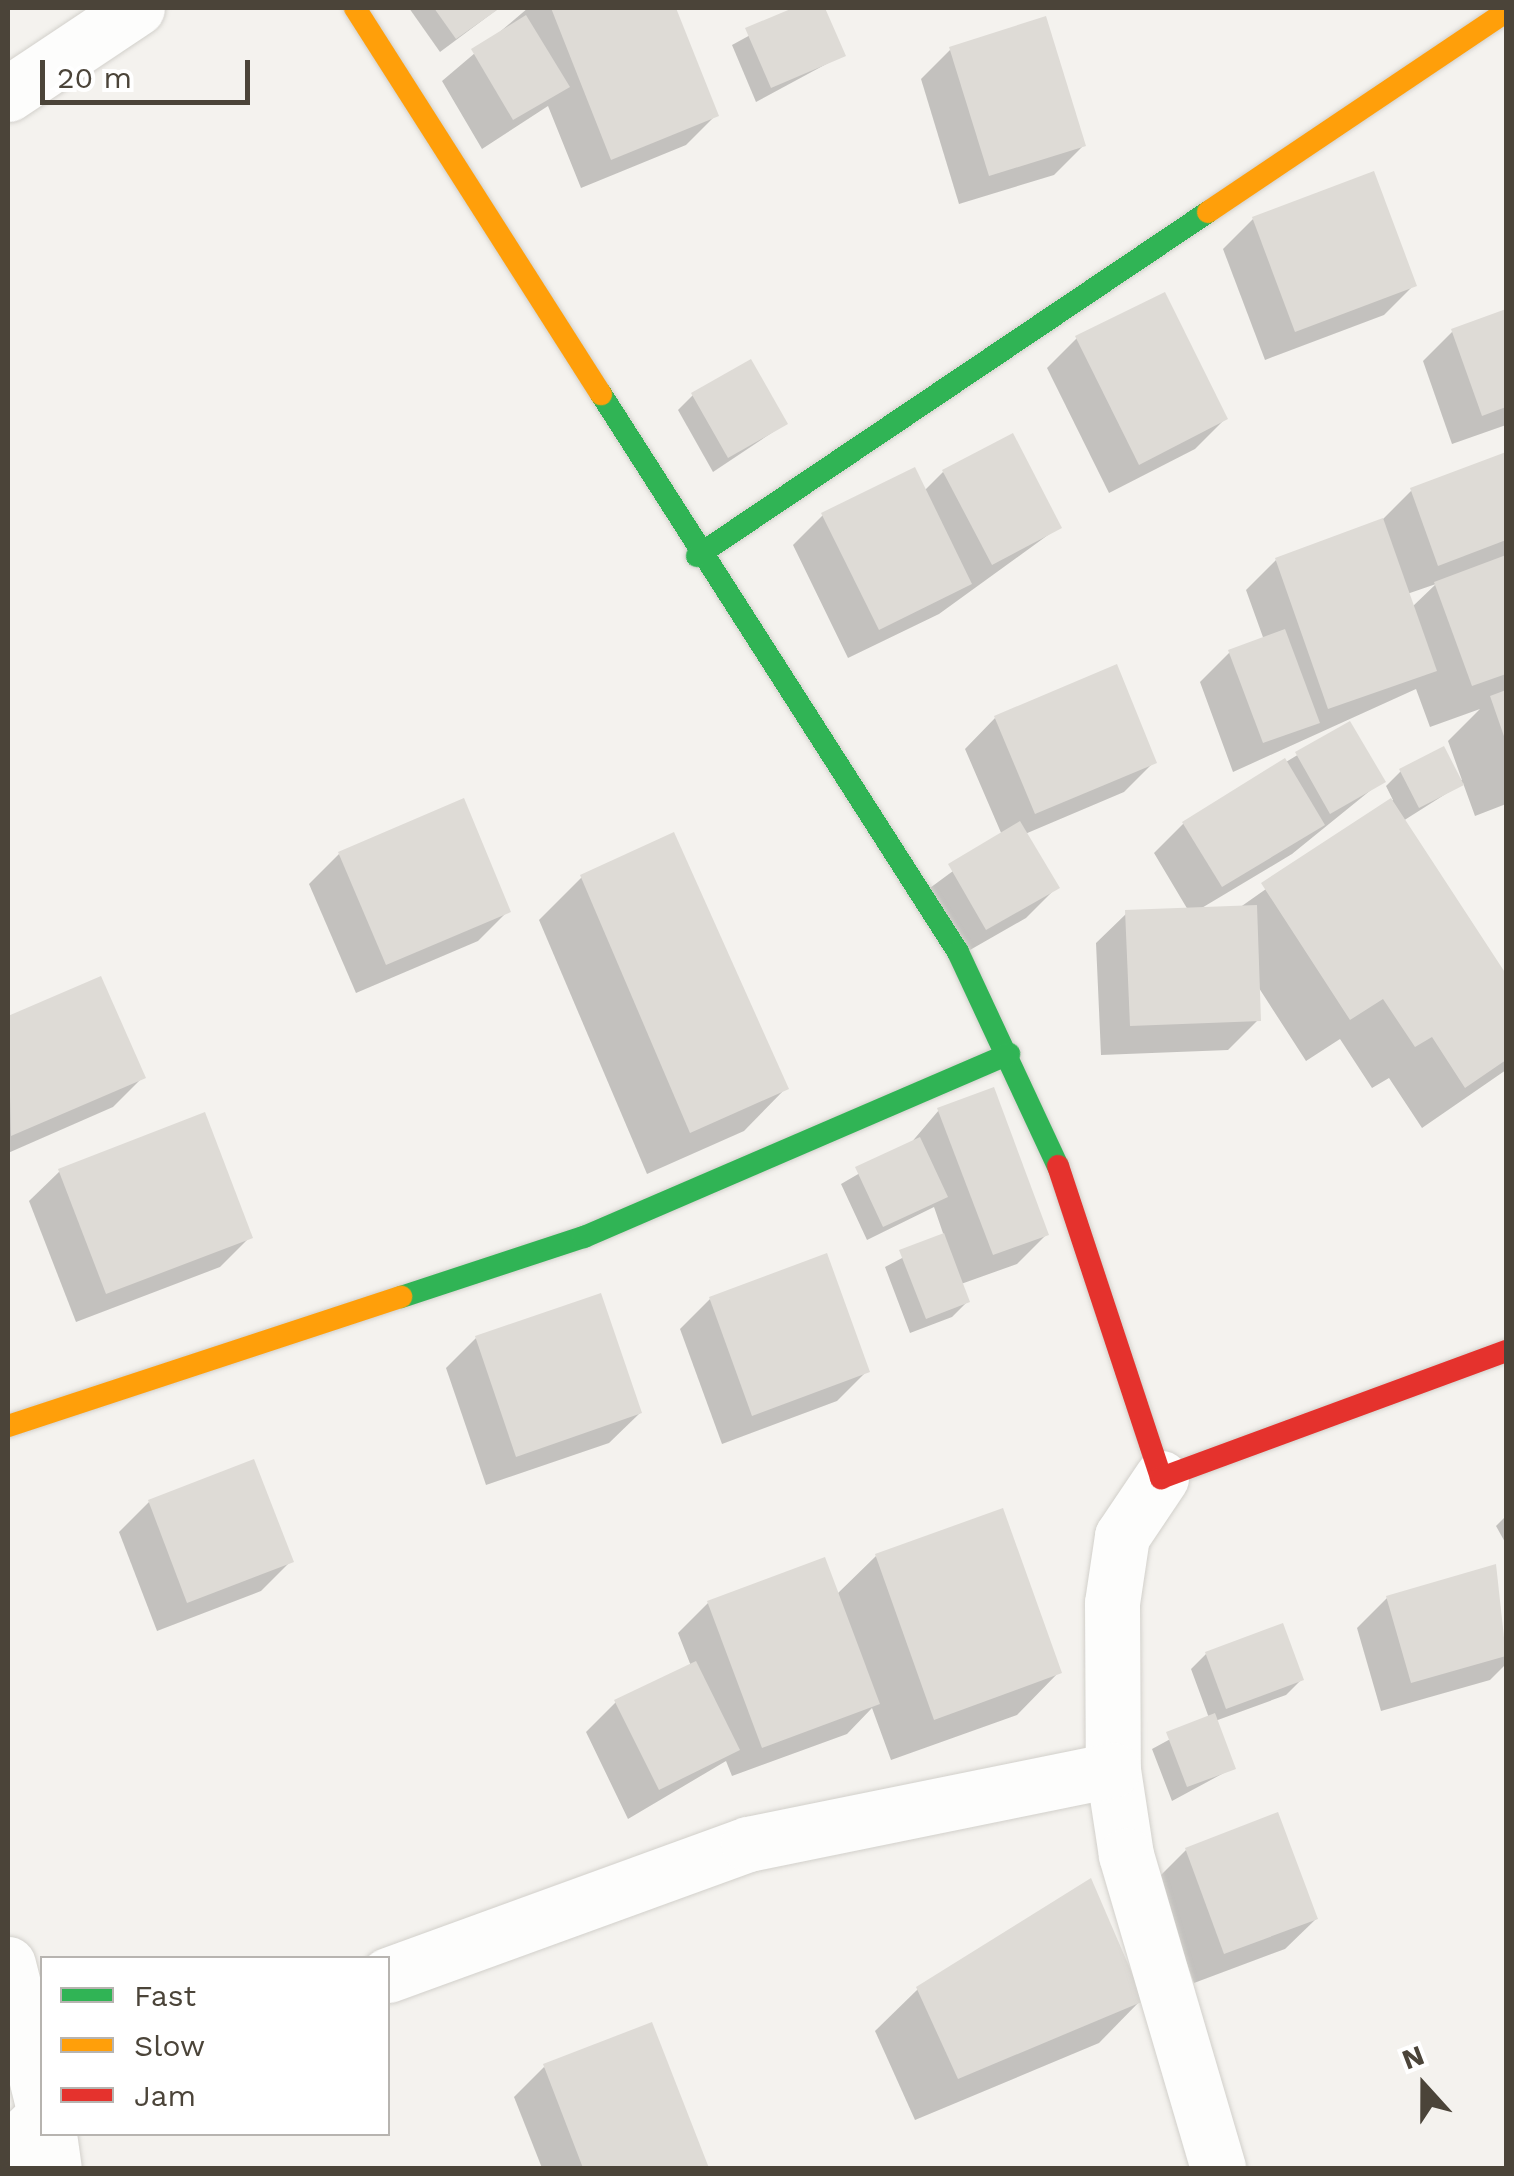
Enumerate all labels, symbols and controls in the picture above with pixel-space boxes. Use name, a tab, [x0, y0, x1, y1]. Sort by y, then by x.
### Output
scale bar	[45, 40, 255, 102]
text: 20 m	[57, 60, 132, 95]
legend	[40, 1956, 390, 2136]
text: Fast	[134, 1978, 196, 2013]
text: Slow	[134, 2028, 205, 2063]
north arrow	[1374, 2036, 1474, 2136]
text: N	[1397, 2038, 1429, 2077]
text: Jam	[134, 2078, 196, 2113]

